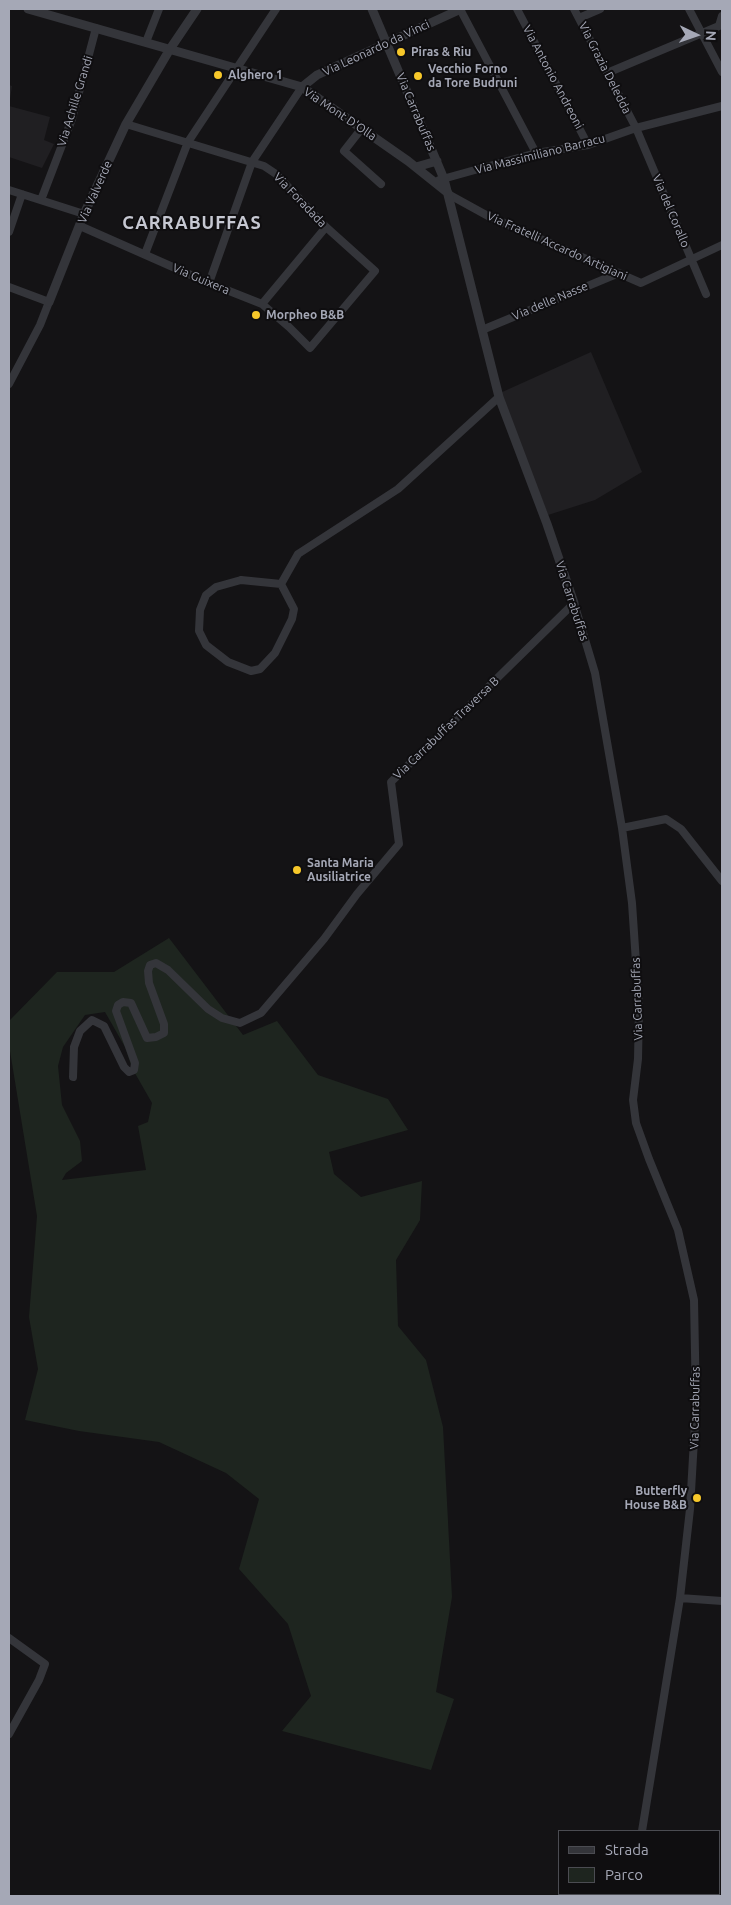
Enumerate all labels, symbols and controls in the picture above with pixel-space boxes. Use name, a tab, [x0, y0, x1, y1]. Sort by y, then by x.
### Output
north arrow	[671, 10, 721, 60]
street label: Via Leonardo da Vinci	[320, 17, 432, 79]
street label: Via Grazia Deledda	[576, 20, 634, 116]
street label: Via Antonio Andreoni	[520, 23, 586, 131]
text: N	[703, 30, 719, 41]
place label: Piras & Riu	[411, 45, 471, 59]
marker: Piras & Riu	[395, 46, 407, 58]
street label: Via Achille Grandi	[54, 54, 96, 148]
place label: Vecchio Forno da Tore Budruni	[428, 62, 517, 90]
place label: Alghero 1	[228, 68, 283, 82]
marker: Alghero 1	[212, 69, 224, 81]
marker: Vecchio Forno da Tore Budruni	[412, 70, 424, 82]
street label: Via Carrabuffas	[393, 71, 439, 153]
street label: Via Mont D'Olla	[301, 84, 379, 144]
street label: Via Massimiliano Barracu	[474, 131, 606, 177]
street label: Via Valverde	[75, 158, 115, 226]
street label: Via Foradada	[270, 170, 330, 230]
street label: Via del Corallo	[649, 172, 693, 250]
street label: Via Fratelli Accardo Artigiani	[485, 209, 629, 283]
district label: CARRABUFFAS	[121, 212, 263, 234]
street label: Via Guixera	[170, 260, 232, 298]
street label: Via delle Nasse	[510, 279, 590, 323]
place label: Morpheo B&B	[266, 308, 344, 322]
marker: Morpheo B&B	[250, 309, 262, 321]
street label: Via Carrabuffas	[552, 559, 592, 643]
street label: Via Carrabuffas Traversa B	[390, 674, 502, 782]
place label: Santa Maria Ausiliatrice	[307, 856, 374, 884]
marker: Santa Maria Ausiliatrice	[291, 864, 303, 876]
street label: Via Carrabuffas	[628, 957, 646, 1041]
street label: Via Carrabuffas	[687, 1366, 703, 1450]
place label: Butterfly House B&B	[624, 1484, 687, 1512]
marker: Butterfly House B&B	[691, 1492, 703, 1504]
legend	[558, 1830, 721, 1895]
text: Strada	[605, 1841, 649, 1858]
text: Parco	[605, 1866, 643, 1883]

